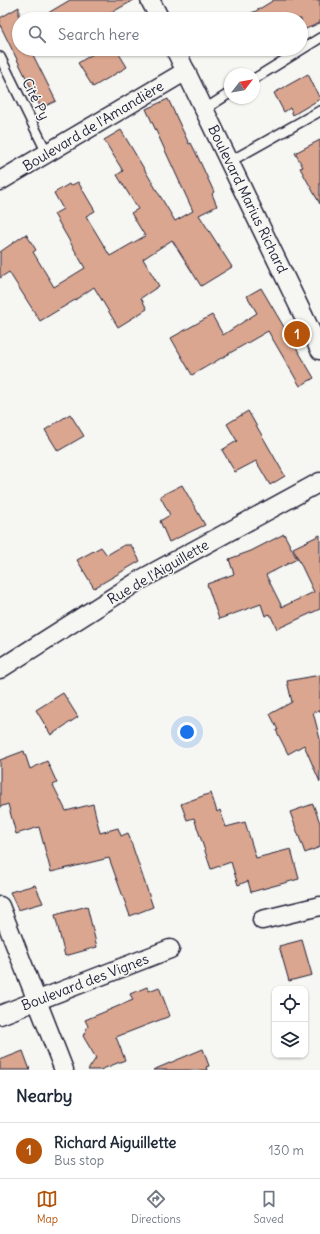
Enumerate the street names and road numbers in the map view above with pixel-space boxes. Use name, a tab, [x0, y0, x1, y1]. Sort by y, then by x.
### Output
street label: Cité Py	[18, 75, 54, 123]
street label: Boulevard de l'Amandière	[19, 77, 167, 175]
street label: Boulevard Marius Richard	[204, 122, 292, 276]
street label: Rue de l'Aiguillette	[104, 536, 212, 608]
street label: Boulevard des Vignes	[19, 949, 151, 1015]

